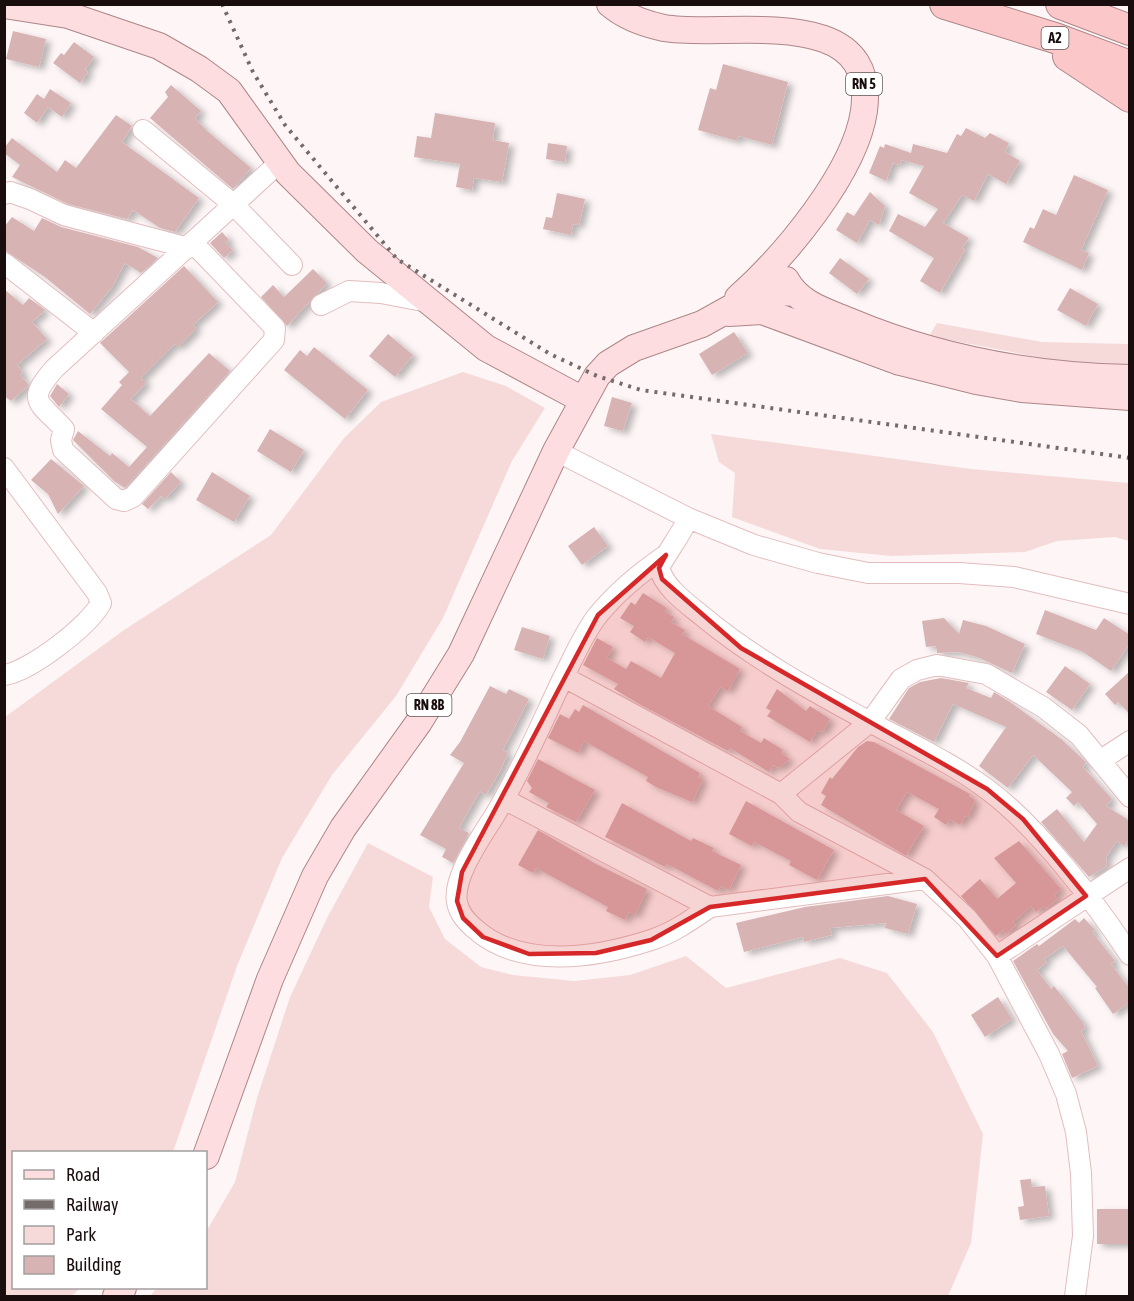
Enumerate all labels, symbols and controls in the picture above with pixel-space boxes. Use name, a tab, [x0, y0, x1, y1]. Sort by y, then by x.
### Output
road number: A2	[1042, 27, 1068, 49]
road number: RN 5	[846, 73, 882, 95]
road number: RN 8B	[406, 694, 452, 716]
legend	[12, 1151, 207, 1289]
text: Road	[66, 1164, 100, 1185]
text: Railway	[66, 1194, 118, 1215]
text: Park	[66, 1224, 96, 1245]
text: Building	[66, 1254, 121, 1275]

